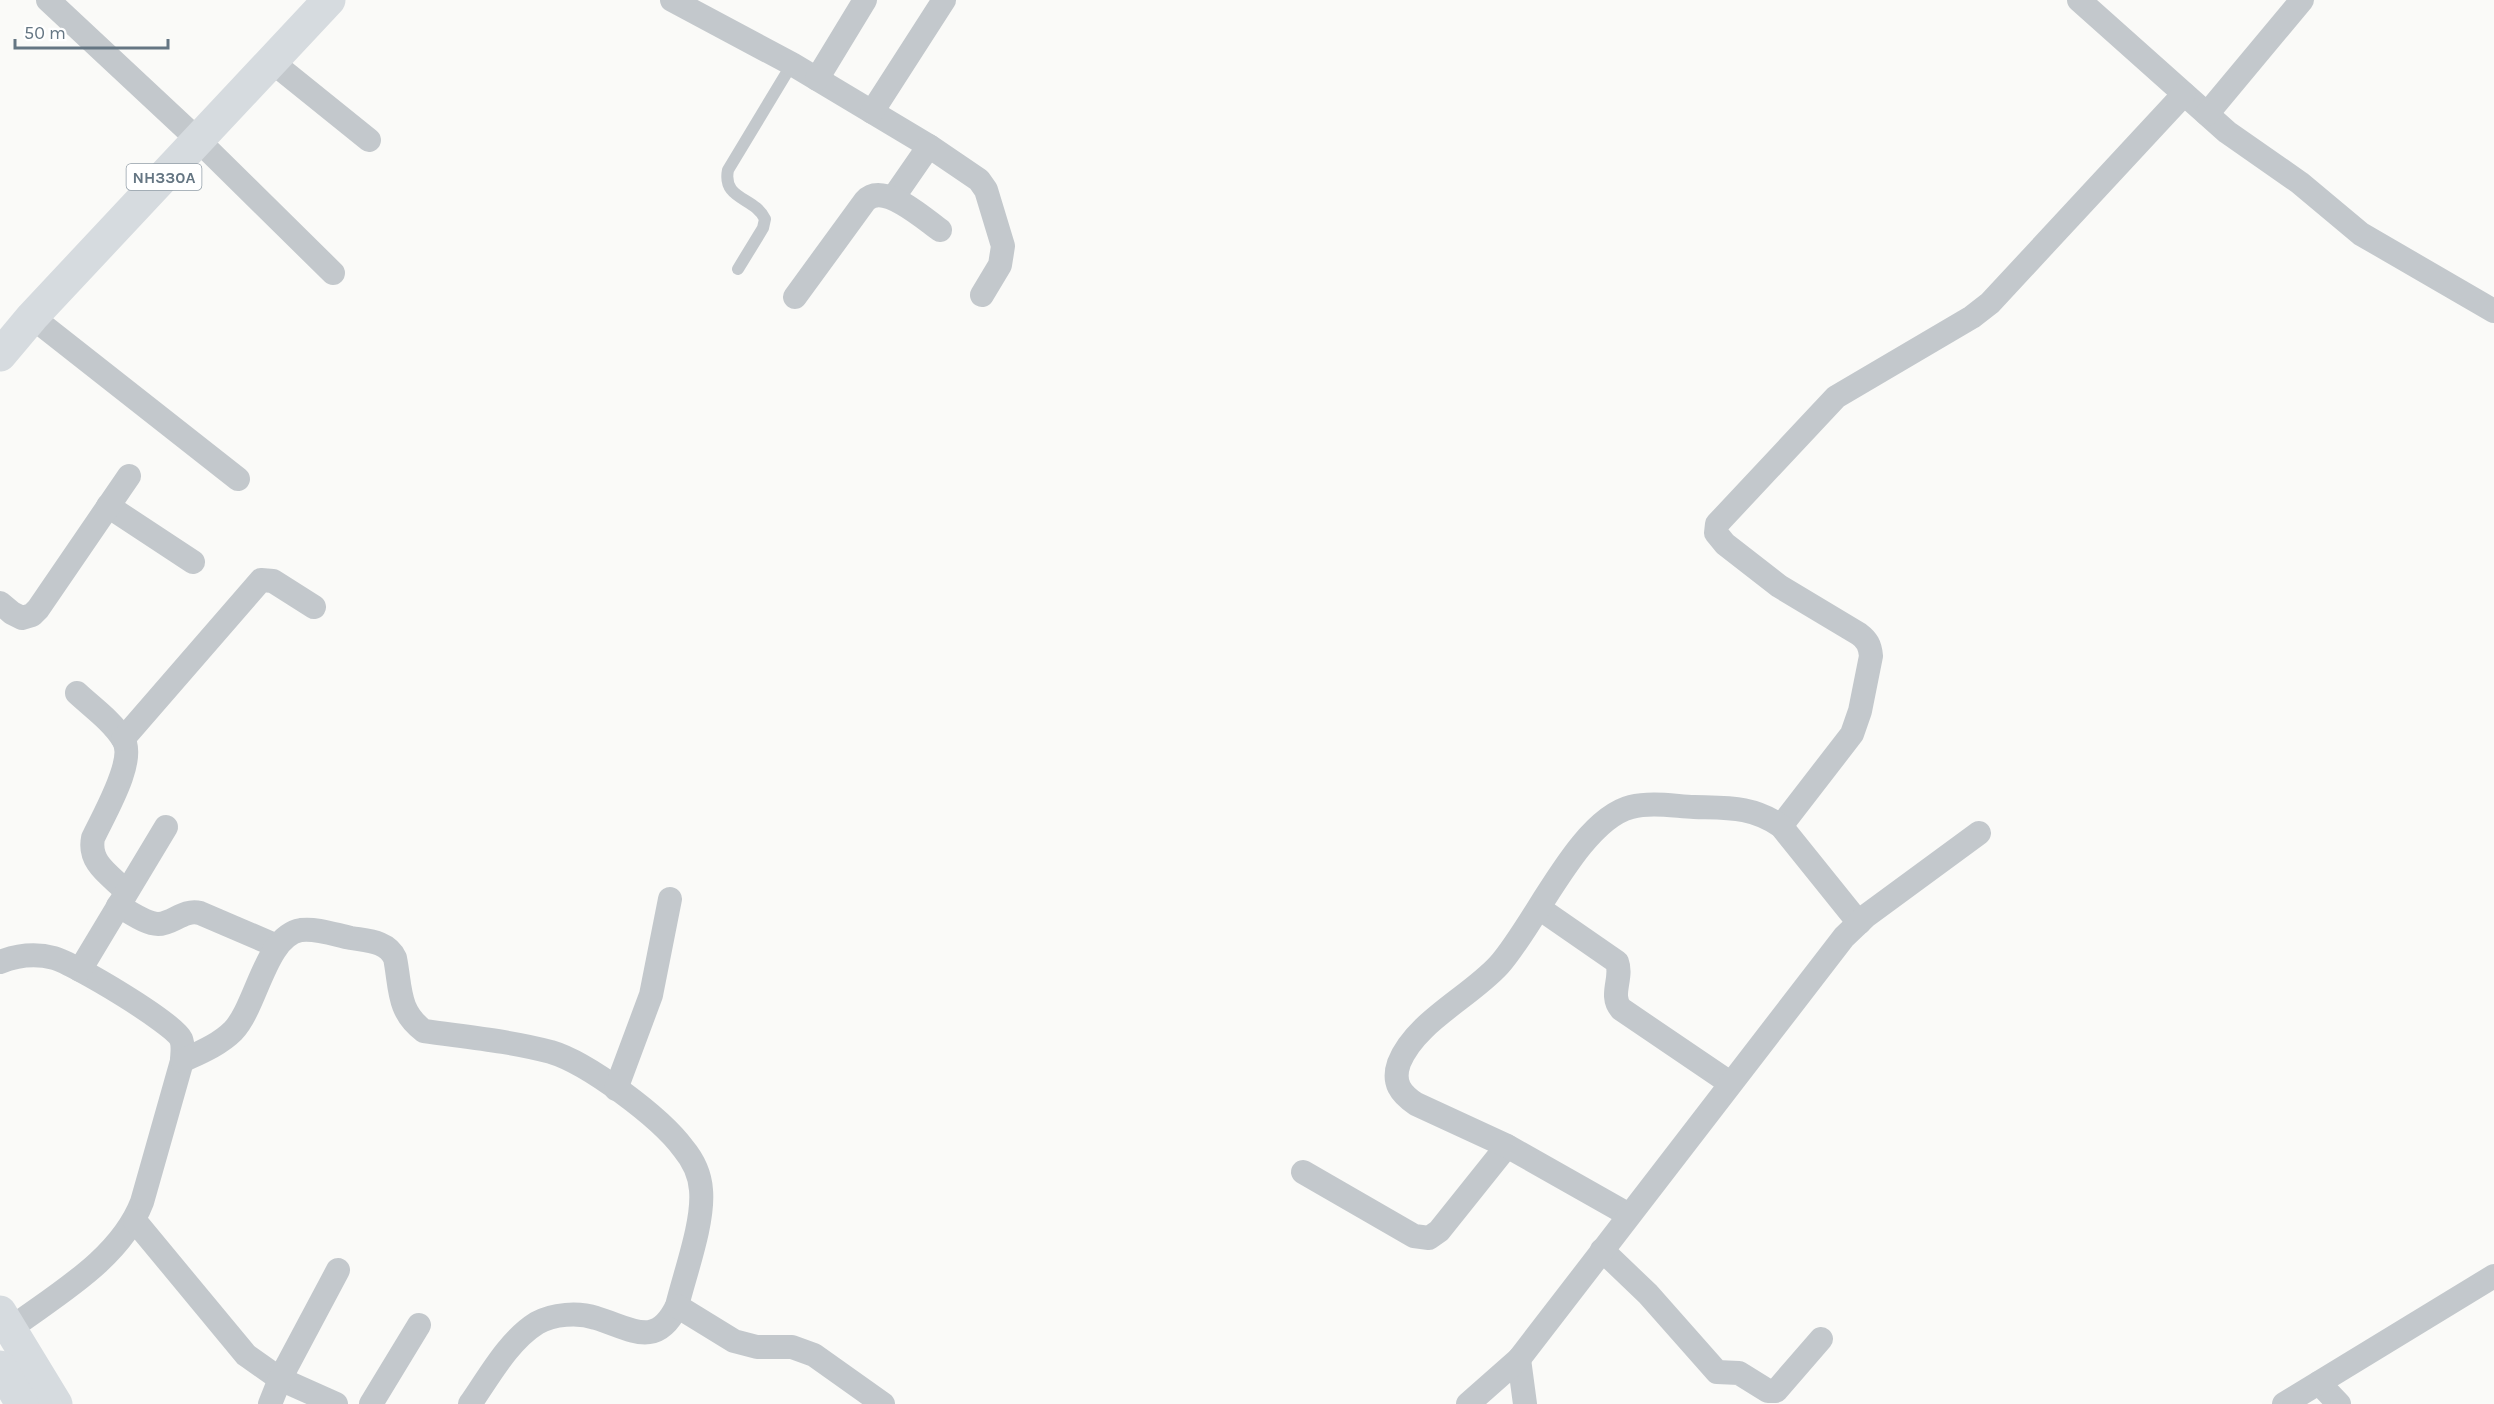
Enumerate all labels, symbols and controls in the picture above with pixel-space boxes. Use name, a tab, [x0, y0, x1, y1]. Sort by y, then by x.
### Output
scale bar	[15, 12, 168, 50]
text: 50 m	[24, 22, 66, 44]
road number: NH330A	[126, 164, 201, 190]

